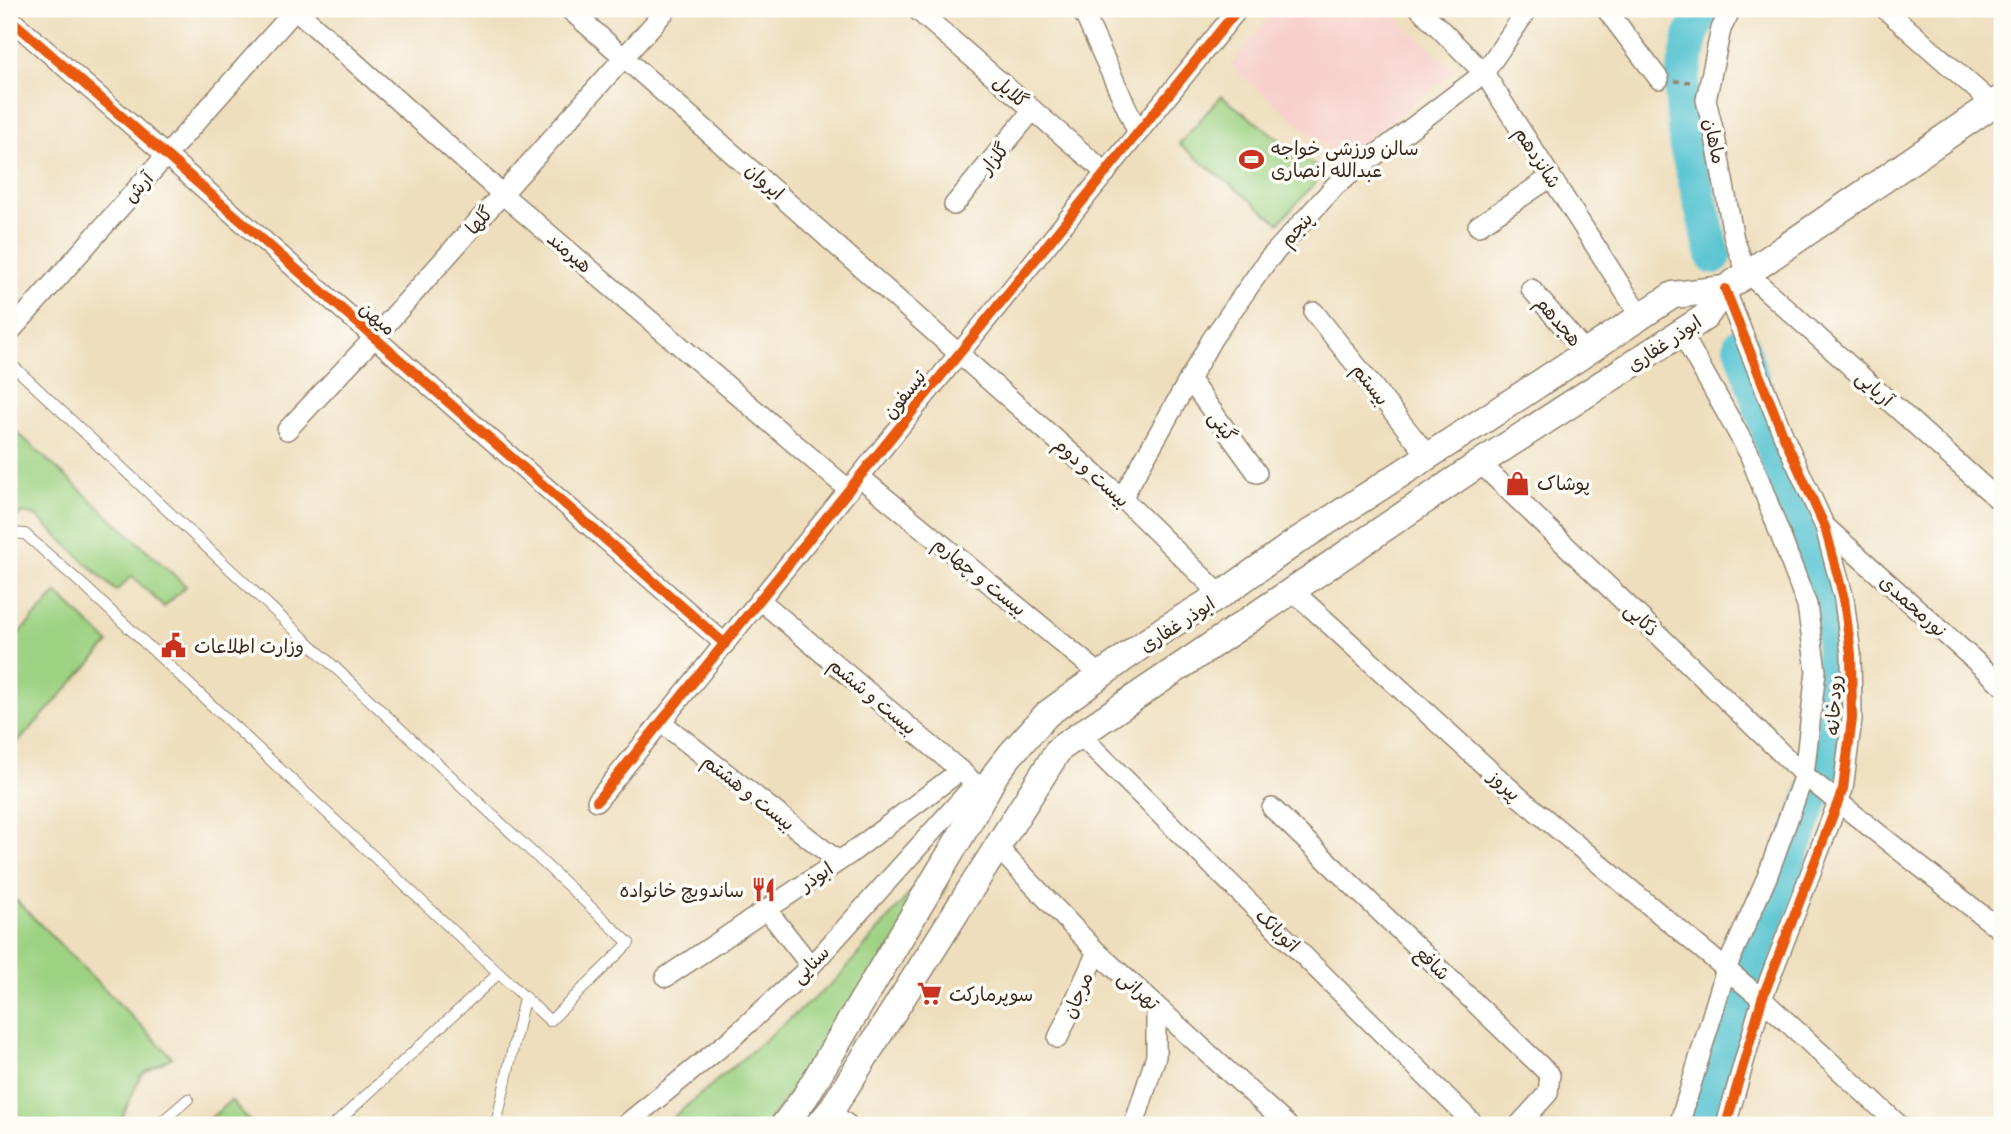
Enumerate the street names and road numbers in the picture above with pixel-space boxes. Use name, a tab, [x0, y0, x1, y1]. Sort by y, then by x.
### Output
street label: گلایل	[988, 69, 1034, 113]
street label: ماهان	[1698, 116, 1732, 166]
street label: شانزدهم	[1507, 122, 1567, 194]
street label: گلزار	[973, 137, 1014, 180]
street label: ایروان	[741, 157, 789, 205]
street label: آرش	[118, 166, 159, 207]
street label: گلها	[460, 201, 498, 239]
street label: پنجم	[1274, 207, 1320, 253]
street label: هیرمند	[543, 226, 597, 278]
street label: هجدهم	[1528, 291, 1587, 353]
street label: میهن	[355, 296, 401, 340]
street label: ابوذر غفاری	[1622, 309, 1706, 377]
street label: بیستم	[1345, 358, 1395, 412]
street label: تیسفون	[877, 364, 931, 423]
street label: آریایی	[1850, 365, 1900, 413]
street label: گیتی	[1203, 406, 1242, 447]
street label: بیست و دوم	[1047, 432, 1135, 514]
street label: بیست و چهارم	[927, 531, 1031, 623]
street label: نورمحمدی	[1875, 569, 1953, 643]
street label: ابوذر غفاری	[1135, 591, 1219, 657]
street label: ذکایی	[1619, 597, 1664, 642]
street label: بیست و ششم	[822, 652, 922, 742]
street label: رودخانه	[1820, 674, 1846, 736]
street label: بیست و هشتم	[696, 748, 800, 838]
street label: پیروز	[1482, 763, 1526, 806]
street label: ابوذر	[793, 856, 837, 897]
street label: اتوبانک	[1251, 903, 1305, 957]
street label: سنایی	[786, 940, 835, 989]
street label: شافع	[1409, 941, 1455, 987]
street label: تهرانی	[1113, 965, 1165, 1016]
street label: مرجان	[1056, 968, 1098, 1022]

